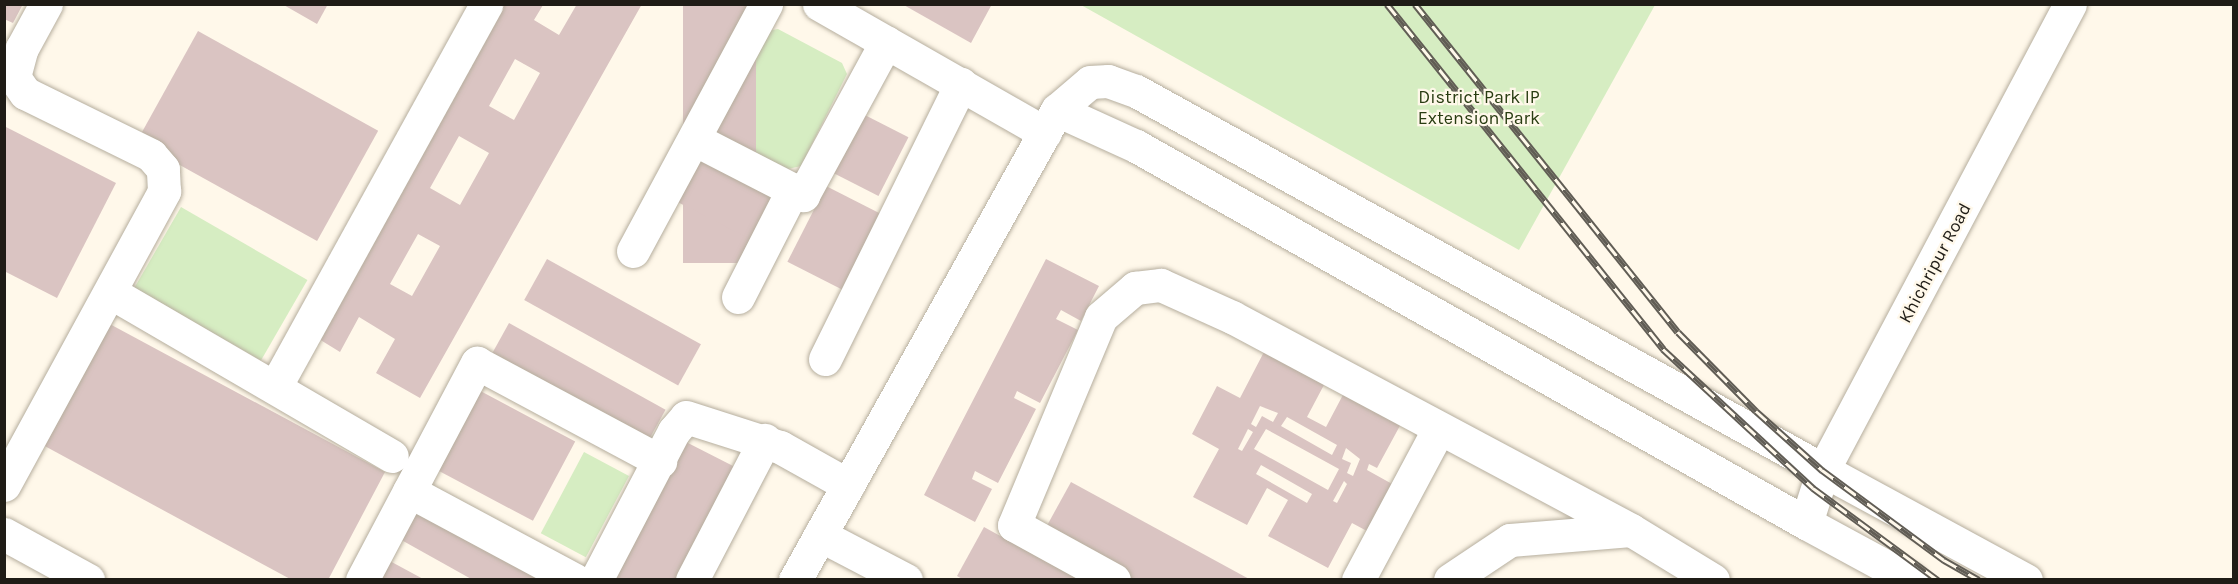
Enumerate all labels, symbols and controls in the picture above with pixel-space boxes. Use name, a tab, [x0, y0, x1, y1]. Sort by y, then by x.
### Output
park label: District Park IP Extension Park	[1418, 87, 1540, 130]
street label: Khichripur Road	[1894, 199, 1976, 327]

